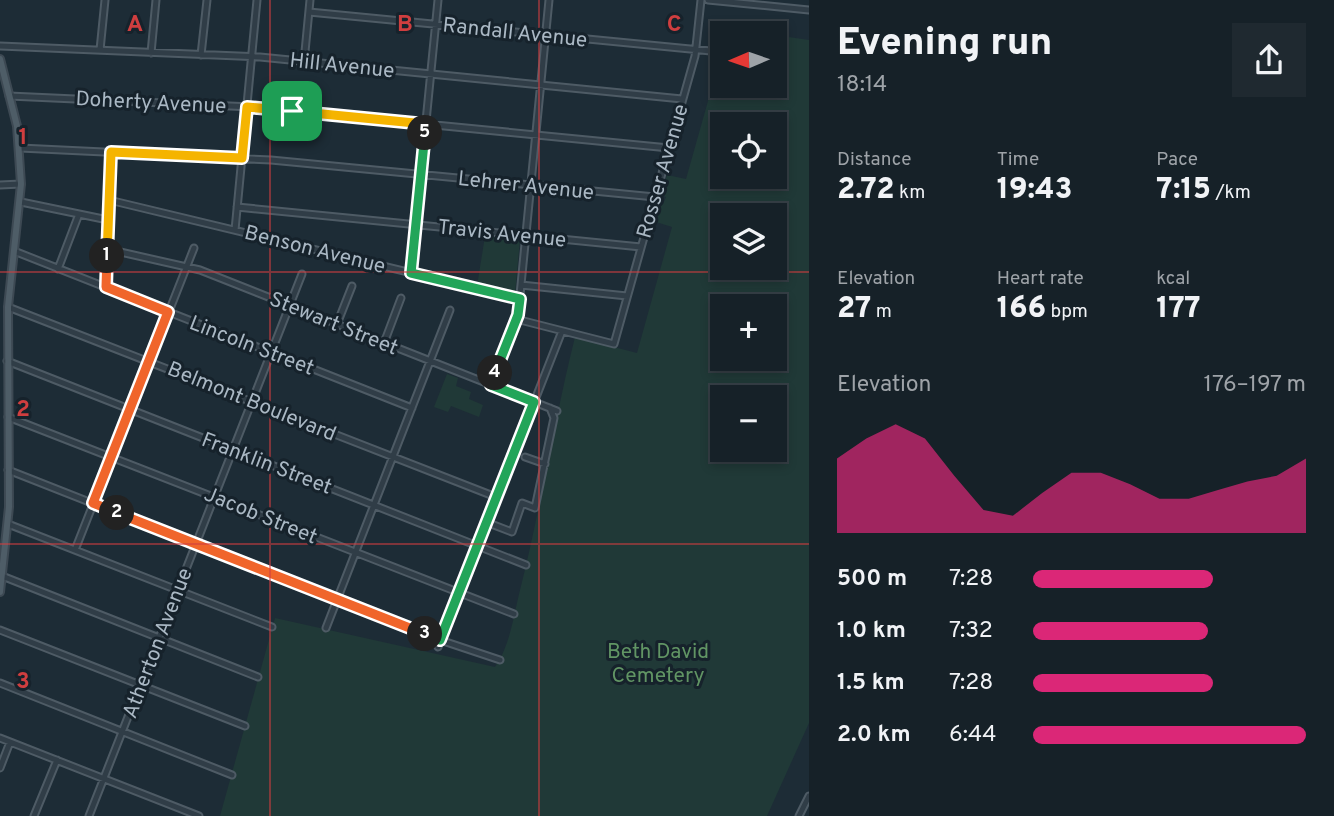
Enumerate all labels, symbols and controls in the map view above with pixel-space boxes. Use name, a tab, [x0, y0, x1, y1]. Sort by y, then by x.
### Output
text: A	[127, 11, 143, 40]
text: B	[397, 11, 413, 40]
text: C	[667, 11, 681, 40]
street label: Randall Avenue	[441, 12, 589, 55]
text: Evening run	[837, 20, 1052, 69]
north arrow	[710, 21, 788, 98]
map controls	[710, 21, 787, 462]
button: share	[1232, 23, 1306, 97]
street label: Hill Avenue	[288, 48, 396, 85]
text: 18:14	[837, 71, 887, 100]
pin	[262, 81, 322, 141]
street label: Doherty Avenue	[75, 86, 227, 121]
icon: arrive	[273, 92, 311, 130]
street label: Rosser Avenue	[631, 101, 695, 242]
button: locate	[710, 112, 787, 189]
pin: 5	[408, 116, 442, 150]
text: 5	[419, 120, 430, 144]
text: 1	[18, 124, 28, 153]
text: Distance	[837, 148, 912, 172]
text: Time	[997, 148, 1039, 172]
text: Pace	[1156, 148, 1198, 172]
street label: Lehrer Avenue	[456, 166, 595, 207]
text: 2.72	[837, 172, 895, 209]
text: 19:43	[997, 172, 1072, 209]
text: 7:15	[1156, 172, 1211, 209]
text: km	[895, 181, 925, 205]
text: /km	[1211, 181, 1251, 205]
button: layers	[710, 203, 787, 280]
street label: Travis Avenue	[436, 214, 568, 255]
street label: Benson Avenue	[241, 220, 388, 281]
pin: 1	[90, 238, 124, 274]
text: 1	[103, 243, 110, 267]
text: Elevation	[837, 267, 915, 291]
text: Heart rate	[997, 267, 1084, 291]
text: kcal	[1156, 267, 1190, 291]
street label: Stewart Street	[265, 286, 402, 362]
text: 27	[837, 291, 871, 328]
text: 166	[997, 291, 1046, 328]
text: 177	[1156, 291, 1201, 328]
button: +	[710, 294, 787, 371]
text: m	[871, 300, 892, 324]
text: bpm	[1046, 300, 1088, 324]
street label: Lincoln Street	[185, 310, 318, 383]
street label: Belmont Boulevard	[163, 356, 340, 449]
pin: 4	[477, 356, 512, 390]
text: 4	[488, 360, 501, 384]
text: Elevation	[837, 371, 932, 400]
text: 176–197 m	[1204, 371, 1306, 400]
button: −	[710, 385, 787, 462]
text: 2	[16, 396, 30, 425]
street label: Franklin Street	[197, 427, 336, 502]
street label: Jacob Street	[200, 481, 321, 551]
pin: 2	[100, 496, 134, 530]
text: 2	[111, 500, 122, 524]
street label: Atherton Avenue	[117, 564, 200, 723]
text: 500 m	[837, 565, 907, 594]
text: 7:28	[949, 565, 993, 594]
pin: 3	[408, 616, 442, 652]
text: 1.0 km	[837, 617, 906, 646]
text: 7:32	[949, 617, 993, 646]
text: 3	[419, 621, 430, 645]
park label: Beth David Cemetery	[607, 639, 709, 690]
text: 3	[16, 668, 30, 697]
text: 1.5 km	[837, 669, 905, 698]
text: 7:28	[949, 669, 993, 698]
text: 2.0 km	[837, 721, 911, 750]
text: 6:44	[949, 721, 996, 750]

